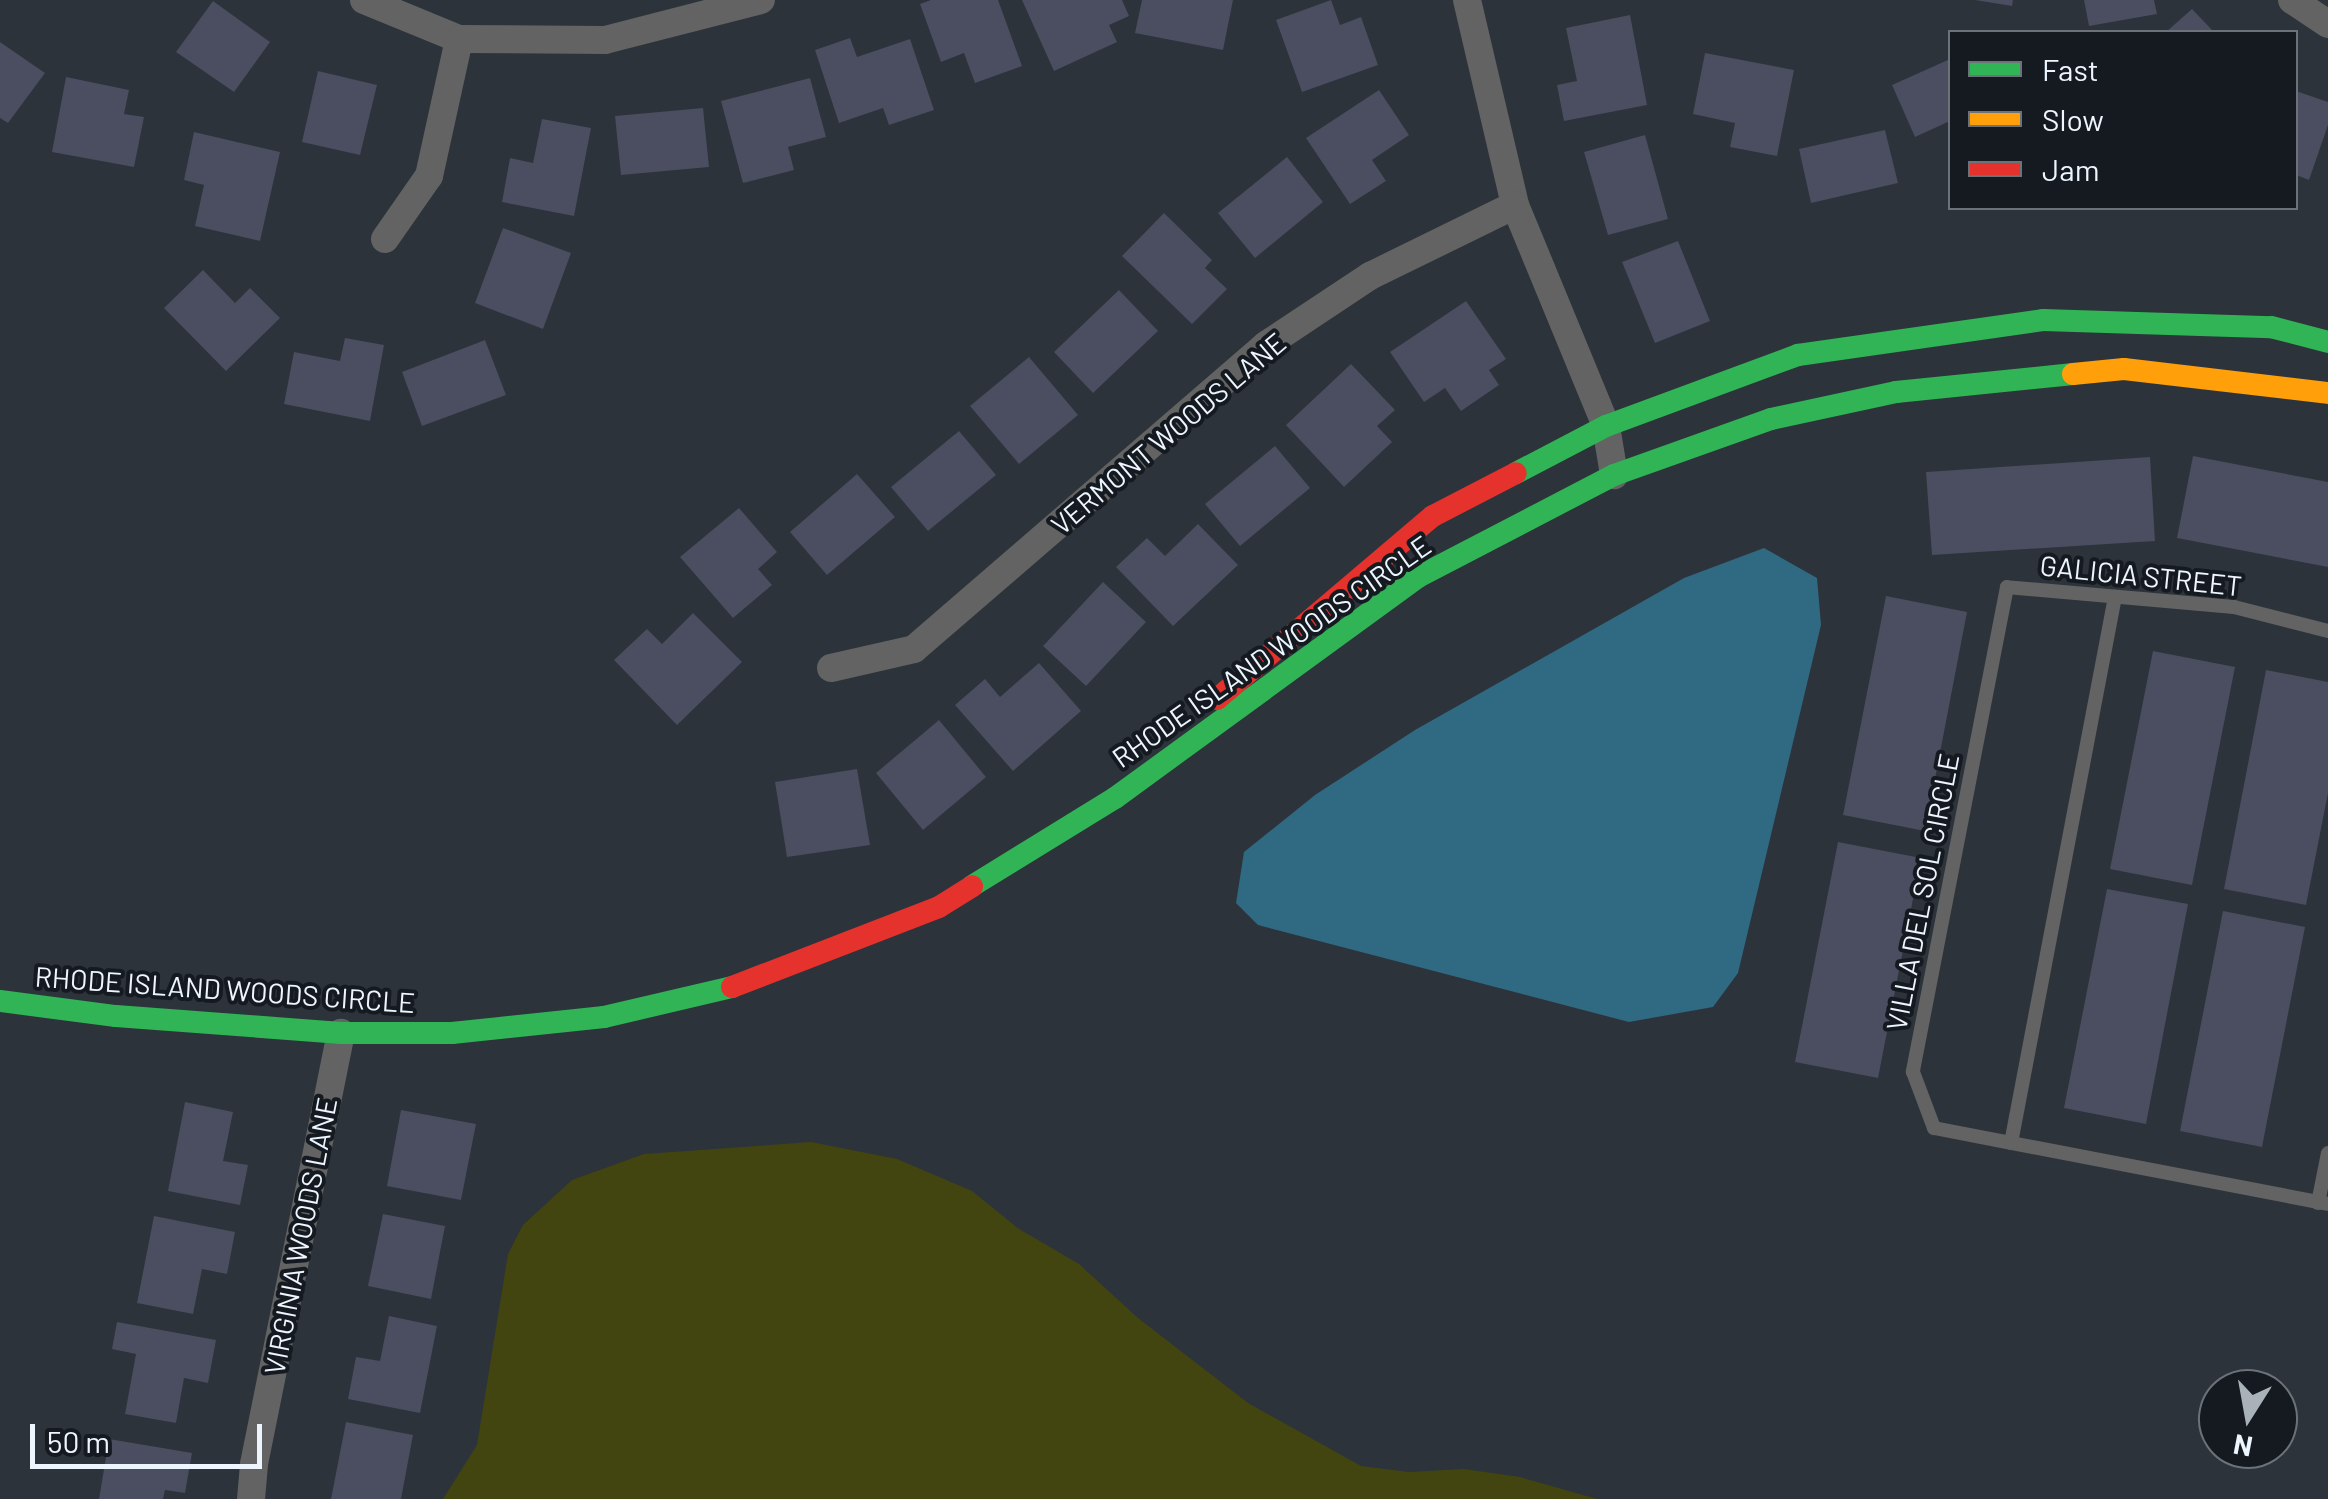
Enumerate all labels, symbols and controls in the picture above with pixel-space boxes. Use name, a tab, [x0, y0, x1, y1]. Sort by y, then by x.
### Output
legend	[1948, 30, 2298, 210]
text: Fast	[2042, 51, 2099, 87]
text: Slow	[2042, 101, 2104, 137]
text: Jam	[2042, 151, 2099, 187]
street label: VERMONT WOODS LANE	[1044, 325, 1292, 541]
street label: RHODE ISLAND WOODS CIRCLE	[1105, 528, 1437, 774]
street label: GALICIA STREET	[2038, 548, 2244, 602]
street label: VILLA DEL SOL CIRCLE	[1879, 751, 1965, 1033]
street label: RHODE ISLAND WOODS CIRCLE	[34, 959, 416, 1019]
street label: VIRGINIA WOODS LANE	[257, 1095, 343, 1377]
north arrow	[2198, 1369, 2298, 1469]
scale bar	[35, 1404, 268, 1466]
text: 50 m	[47, 1423, 110, 1459]
text: N	[2230, 1428, 2255, 1465]

